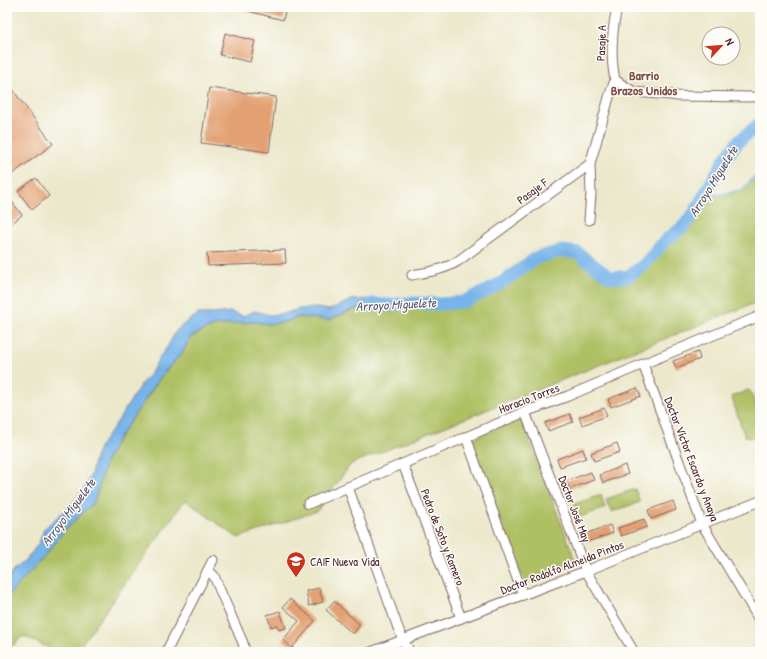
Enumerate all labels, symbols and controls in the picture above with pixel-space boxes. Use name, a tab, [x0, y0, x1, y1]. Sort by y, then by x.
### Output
street label: Pasaje A	[592, 25, 610, 61]
north arrow	[701, 26, 741, 66]
text: N	[722, 36, 738, 47]
district label: Barrio Brazos Unidos	[611, 66, 677, 99]
water label: Arroyo Miguelete	[684, 141, 743, 220]
street label: Pasaje F	[513, 174, 551, 208]
water label: Arroyo Miguelete	[355, 293, 437, 316]
street label: Horacio Torres	[496, 378, 562, 417]
street label: Doctor Víctor Escardo y Anaya	[660, 394, 724, 524]
street label: Doctor José May	[555, 473, 595, 545]
water label: Arroyo Miguelete	[37, 474, 101, 550]
street label: Pedro de Soto y Romero	[417, 486, 469, 588]
street label: Doctor Rodolfo Almeida Pintos	[498, 536, 626, 598]
school or university icon: CAIF Nueva Vida	[285, 550, 307, 578]
place label: CAIF Nueva Vida	[310, 553, 380, 570]

